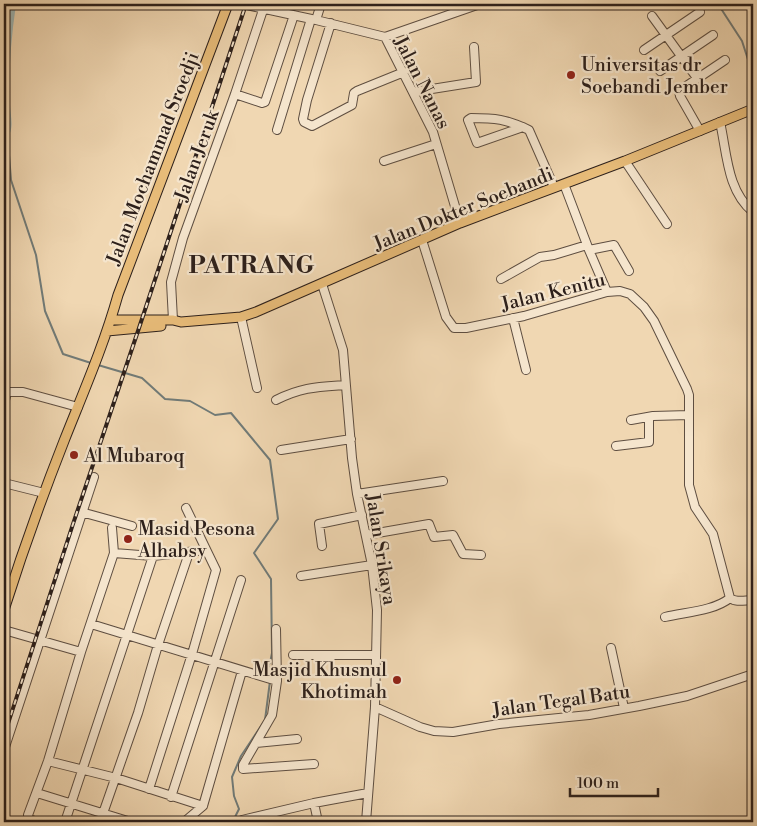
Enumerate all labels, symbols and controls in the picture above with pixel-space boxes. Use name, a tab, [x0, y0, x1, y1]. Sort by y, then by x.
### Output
street label: Jalan Nanas	[388, 31, 456, 133]
street label: Jalan Mochammad Sroedji	[101, 49, 205, 269]
place label: Universitas dr Soebandi Jember	[581, 53, 728, 99]
marker: Universitas dr Soebandi Jember	[565, 69, 577, 81]
street label: Jalan Jeruk	[169, 105, 225, 205]
street label: Jalan Dokter Soebandi	[369, 162, 557, 256]
district label: PATRANG	[188, 251, 316, 281]
street label: Jalan Kenitu	[498, 267, 608, 317]
place label: Al Mubaroq	[83, 444, 184, 468]
marker: Al Mubaroq	[68, 449, 80, 461]
street label: Jalan Srikaya	[360, 491, 402, 607]
place label: Masid Pesona Alhabsy	[137, 517, 255, 563]
marker: Masid Pesona Alhabsy	[122, 533, 134, 545]
place label: Masjid Khusnul Khotimah	[253, 658, 387, 704]
marker: Masjid Khusnul Khotimah	[391, 674, 403, 686]
street label: Jalan Tegal Batu	[490, 679, 632, 723]
scale bar	[570, 766, 657, 798]
text: 100 m	[577, 774, 619, 793]

